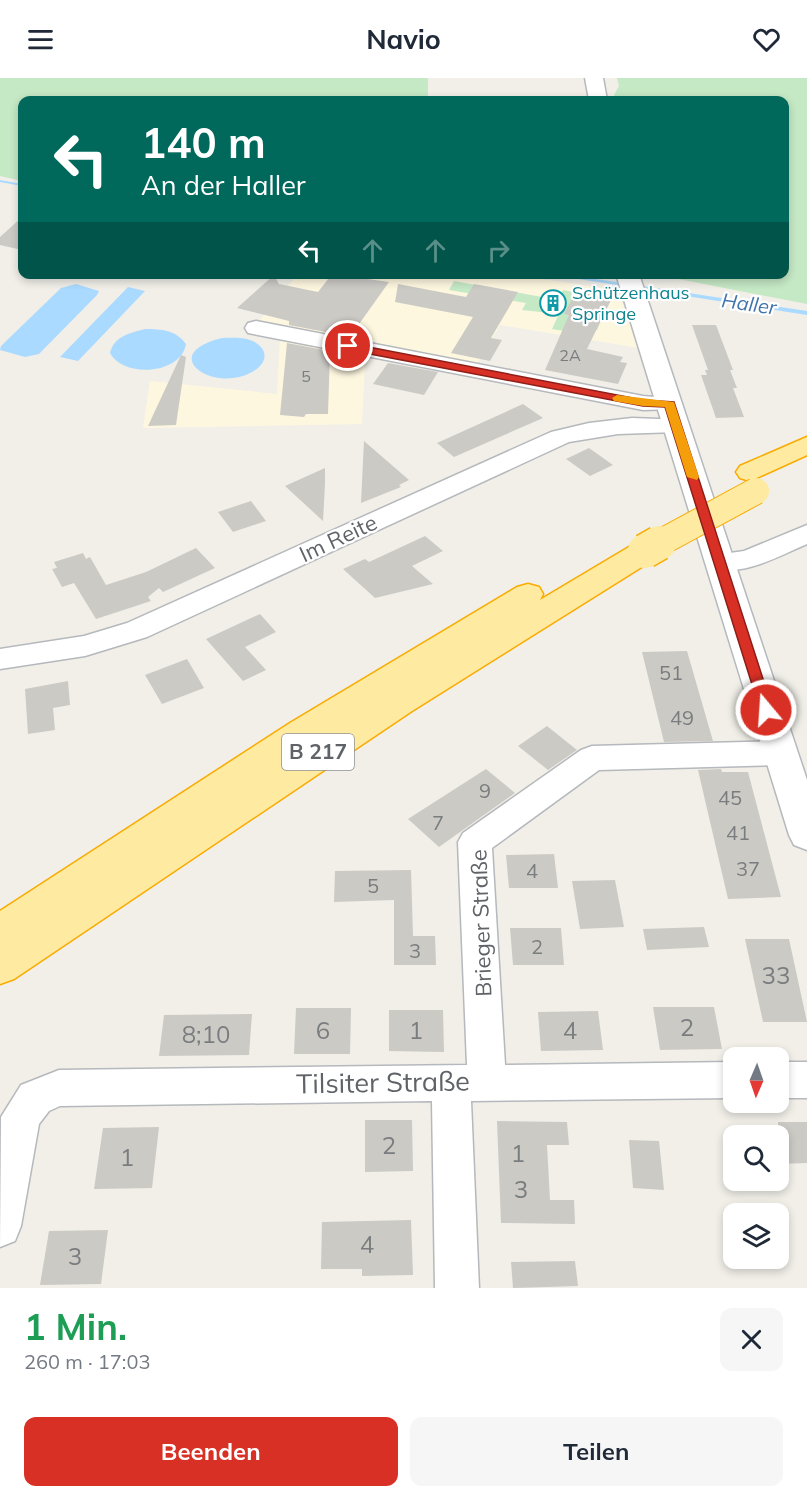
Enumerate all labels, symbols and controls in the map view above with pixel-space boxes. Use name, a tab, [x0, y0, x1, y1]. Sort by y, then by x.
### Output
text: Navio	[366, 22, 441, 56]
icon: menu	[24, 23, 57, 56]
icon: heart	[750, 23, 783, 56]
text: 140 m	[141, 116, 266, 169]
icon: left	[42, 120, 120, 198]
text: An der Haller	[141, 168, 306, 202]
icon: left	[293, 234, 326, 267]
icon: ahead	[356, 234, 389, 267]
icon: ahead	[419, 234, 452, 267]
icon: right	[482, 234, 515, 267]
place label: Schützenhaus Springe	[572, 281, 690, 325]
water label: Haller	[720, 287, 779, 320]
building icon: Schützenhaus Springe	[538, 288, 568, 318]
pin	[322, 320, 373, 371]
icon: arrive	[331, 329, 364, 362]
house number: 2A	[559, 345, 581, 365]
house number: 5	[301, 366, 311, 386]
street label: Im Reite	[295, 508, 381, 568]
house number: 51	[659, 660, 683, 685]
position arrow	[734, 678, 798, 742]
house number: 49	[670, 705, 694, 730]
road number: B 217	[282, 734, 354, 770]
house number: 9	[479, 778, 491, 803]
house number: 45	[718, 785, 742, 810]
house number: 7	[432, 810, 444, 835]
house number: 41	[726, 820, 750, 845]
street label: Brieger Straße	[464, 849, 498, 997]
house number: 37	[736, 856, 760, 881]
house number: 4	[526, 858, 538, 883]
house number: 5	[367, 873, 379, 898]
house number: 2	[531, 934, 543, 959]
house number: 3	[409, 938, 421, 963]
house number: 33	[762, 960, 790, 990]
house number: 2	[680, 1012, 694, 1042]
house number: 6	[316, 1015, 330, 1045]
house number: 1	[409, 1015, 423, 1045]
house number: 4	[563, 1015, 577, 1045]
house number: 8;10	[182, 1019, 230, 1049]
north arrow	[723, 1047, 789, 1113]
map controls	[723, 1047, 789, 1269]
street label: Tilsiter Straße	[296, 1063, 470, 1101]
button: search	[723, 1125, 789, 1191]
house number: 2	[382, 1130, 396, 1160]
house number: 1	[511, 1138, 525, 1168]
house number: 1	[120, 1142, 134, 1172]
house number: 3	[514, 1174, 528, 1204]
button: layers	[723, 1203, 789, 1269]
house number: 4	[360, 1229, 374, 1259]
house number: 3	[68, 1241, 82, 1271]
text: 1 Min.	[24, 1304, 127, 1349]
button: close	[720, 1308, 783, 1371]
text: 260 m · 17:03	[24, 1349, 150, 1374]
button: Beenden	[24, 1417, 398, 1486]
button: Teilen	[410, 1417, 783, 1486]

